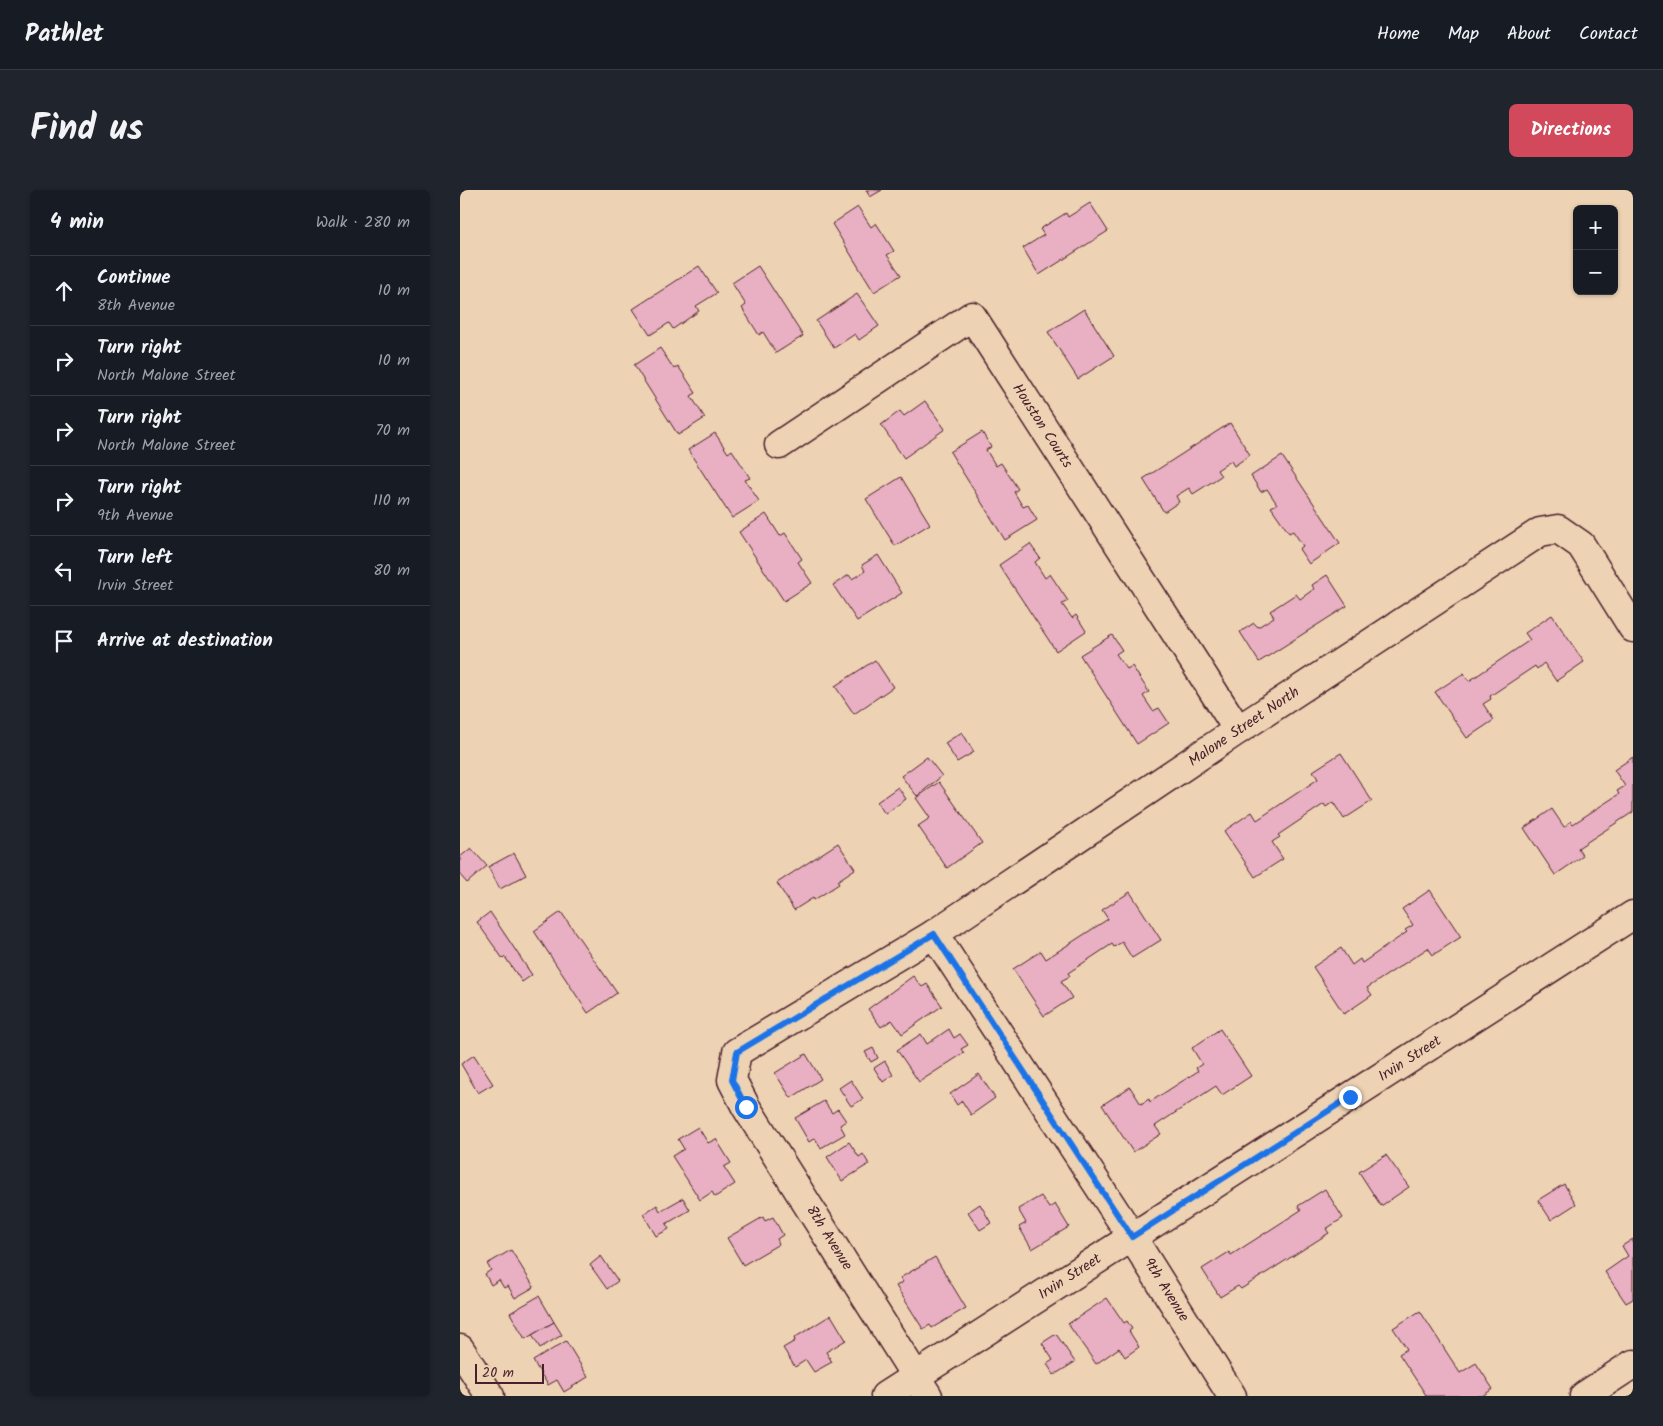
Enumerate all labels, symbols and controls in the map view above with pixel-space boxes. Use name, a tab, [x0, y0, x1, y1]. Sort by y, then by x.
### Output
text: Pathlet	[25, 15, 104, 54]
text: Home	[1377, 20, 1420, 49]
text: Map	[1448, 20, 1479, 49]
text: About	[1507, 20, 1551, 49]
text: Contact	[1579, 20, 1638, 49]
text: Find us	[30, 102, 143, 158]
button: Directions	[1509, 104, 1633, 157]
map controls	[1573, 205, 1618, 295]
button: +	[1573, 205, 1618, 250]
text: 4 min	[50, 206, 104, 239]
text: Walk · 280 m	[316, 210, 410, 235]
button: −	[1573, 250, 1618, 295]
text: Continue	[97, 263, 170, 293]
icon: ahead	[50, 277, 78, 305]
text: 10 m	[378, 278, 410, 303]
text: 8th Avenue	[97, 293, 175, 318]
text: Turn right	[97, 333, 182, 363]
icon: right	[50, 347, 78, 375]
text: 10 m	[378, 348, 410, 373]
text: North Malone Street	[97, 363, 236, 388]
street label: Houston Courts	[1005, 379, 1079, 474]
text: Turn right	[97, 403, 182, 433]
icon: right	[50, 417, 78, 445]
text: 70 m	[375, 418, 410, 443]
text: North Malone Street	[97, 433, 236, 458]
text: Turn right	[97, 473, 182, 503]
icon: right	[50, 487, 78, 515]
text: 110 m	[373, 488, 410, 513]
text: 9th Avenue	[97, 503, 173, 528]
text: Turn left	[97, 543, 172, 573]
icon: left	[50, 557, 78, 585]
text: 80 m	[373, 558, 410, 583]
text: Irvin Street	[97, 573, 173, 598]
text: Arrive at destination	[97, 626, 273, 656]
icon: arrive	[50, 627, 78, 655]
street label: Malone Street North	[1183, 681, 1305, 773]
street label: Irvin Street	[1373, 1029, 1447, 1089]
route end	[1339, 1086, 1362, 1109]
route start	[735, 1096, 758, 1119]
street label: 8th Avenue	[799, 1201, 859, 1276]
street label: Irvin Street	[1033, 1247, 1107, 1307]
street label: 9th Avenue	[1137, 1253, 1195, 1327]
scale bar	[475, 1361, 544, 1384]
text: 20 m	[482, 1362, 514, 1384]

